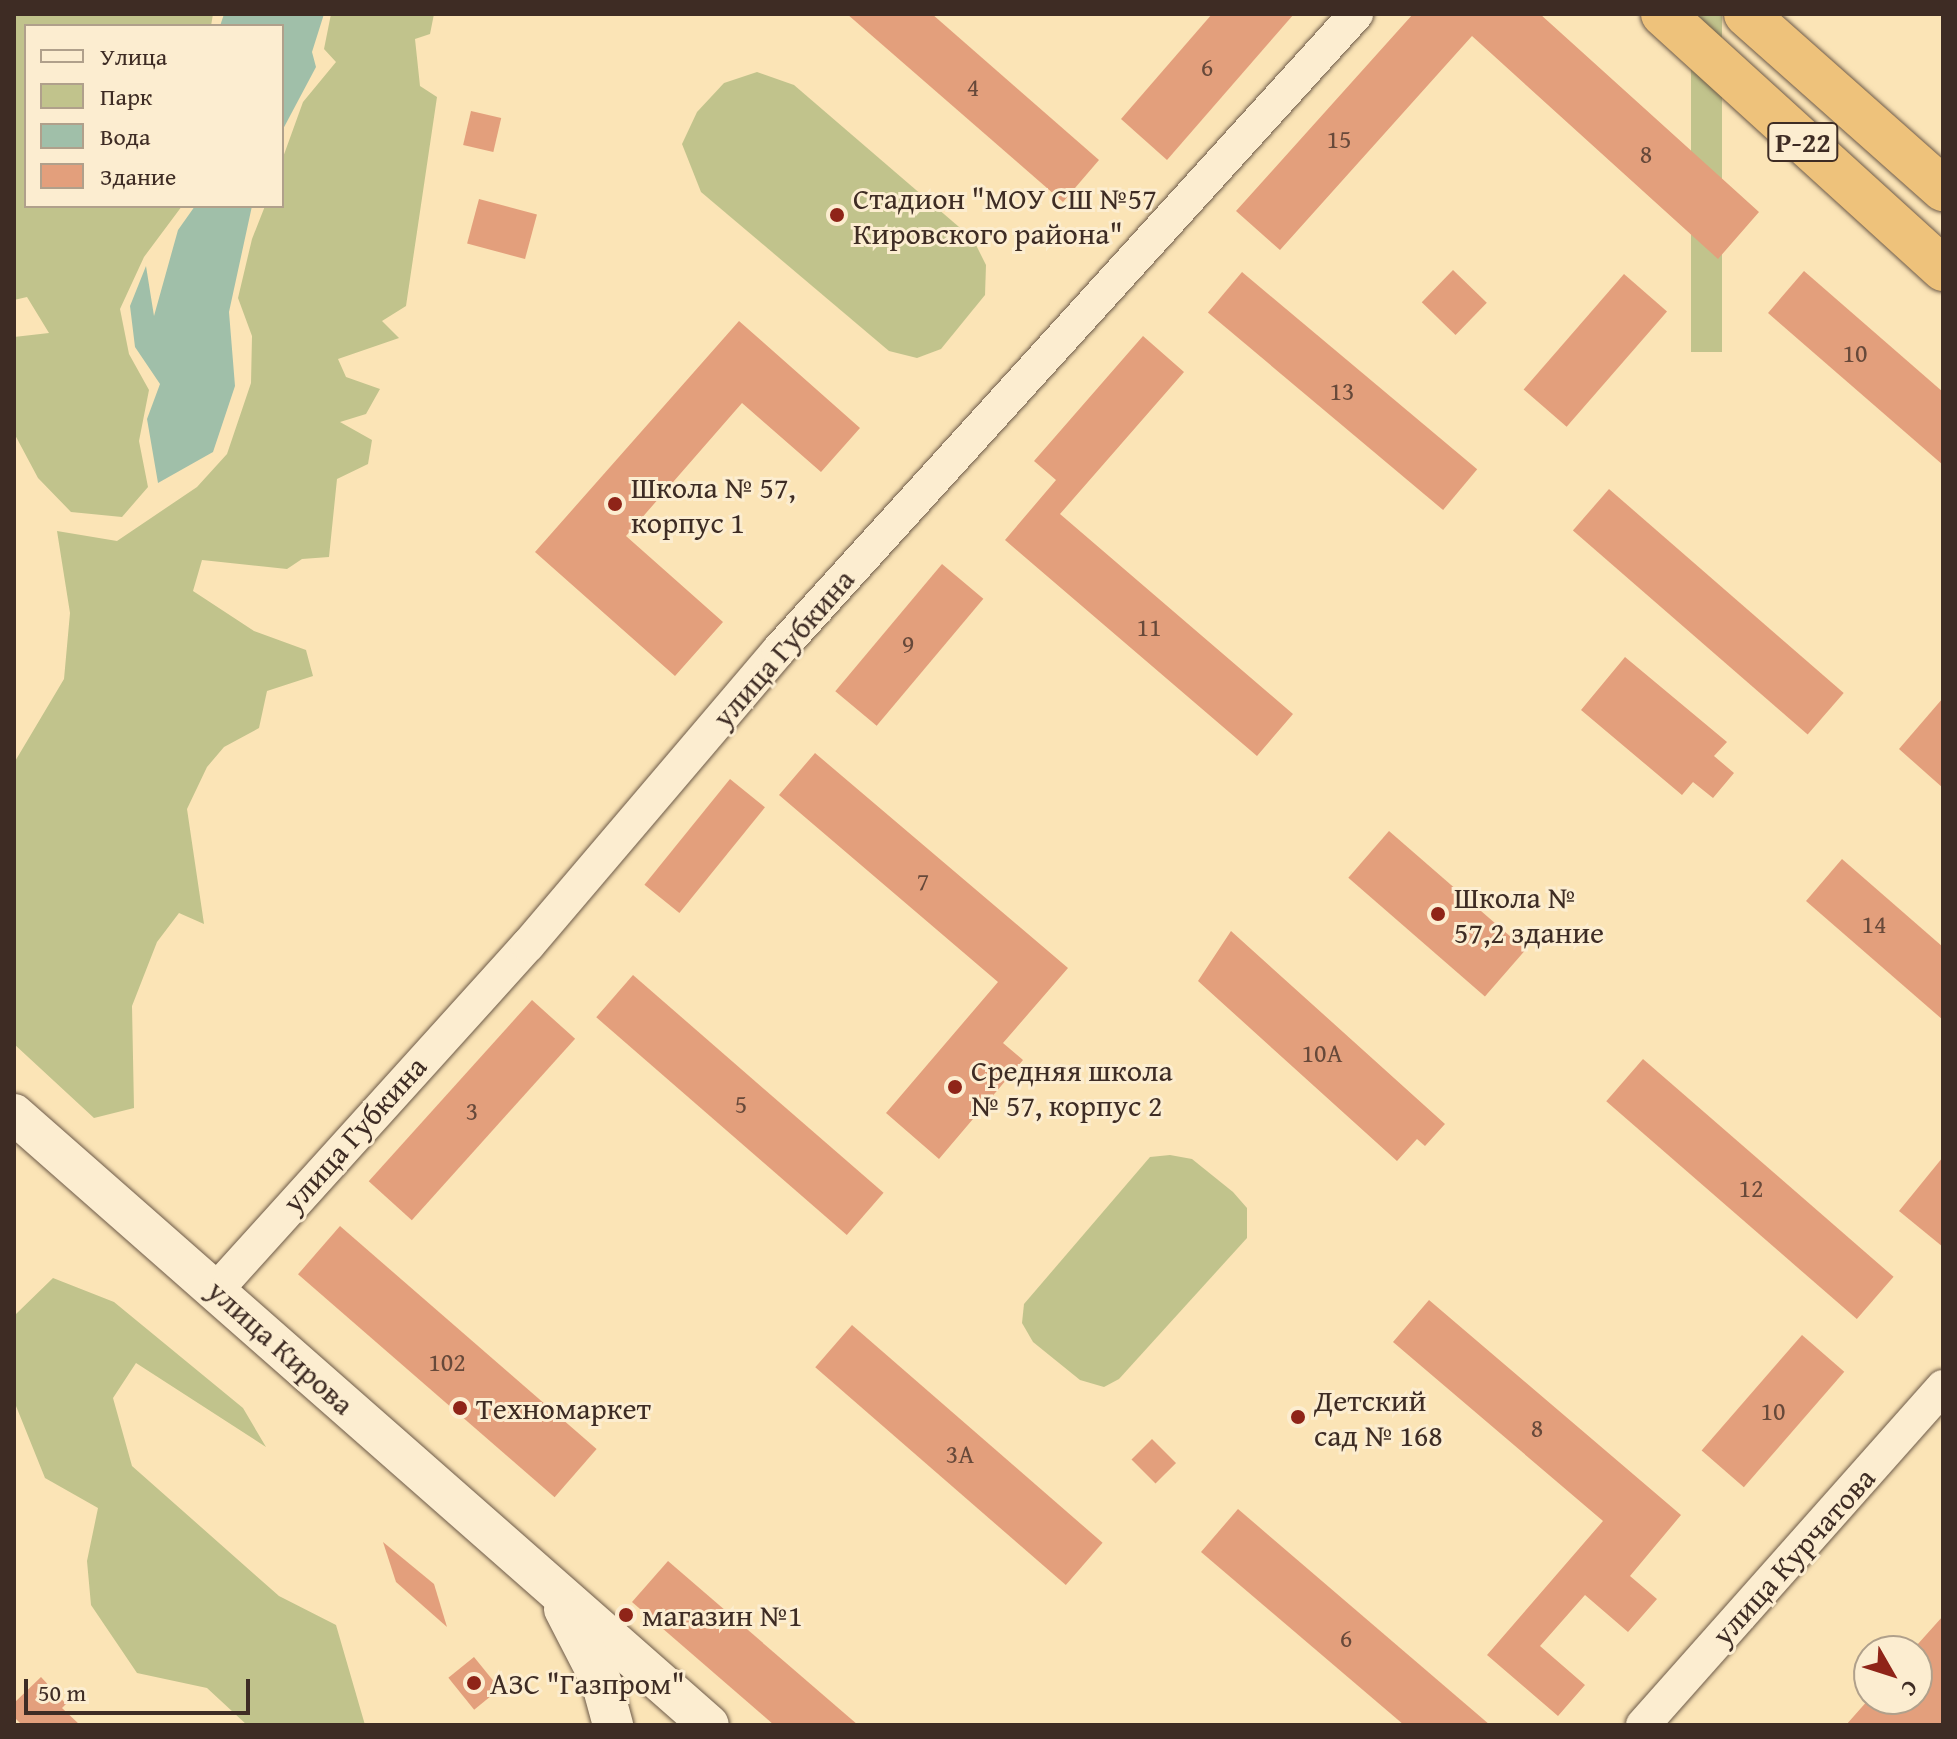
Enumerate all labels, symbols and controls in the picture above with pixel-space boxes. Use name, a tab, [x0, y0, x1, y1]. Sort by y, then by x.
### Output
legend	[24, 24, 284, 208]
text: Улица	[100, 39, 167, 74]
house number: 6	[1201, 51, 1213, 83]
house number: 4	[967, 71, 979, 103]
text: Парк	[100, 79, 152, 114]
road number: Р-22	[1767, 118, 1839, 166]
text: Вода	[100, 119, 150, 154]
house number: 15	[1326, 123, 1352, 155]
house number: 8	[1640, 138, 1652, 170]
text: Здание	[100, 159, 176, 194]
place label: Стадион "МОУ СШ №57 Кировского района"	[853, 180, 1157, 250]
marker: Стадион "МОУ СШ №57 Кировского района"	[828, 206, 846, 224]
house number: 10	[1842, 337, 1868, 369]
house number: 13	[1329, 375, 1355, 407]
place label: Школа № 57, корпус 1	[631, 469, 796, 540]
marker: Школа № 57, корпус 1	[606, 495, 624, 513]
street label: улица Губкина	[704, 561, 862, 735]
house number: 11	[1136, 611, 1162, 643]
house number: 9	[902, 628, 914, 660]
house number: 7	[917, 865, 929, 897]
place label: Школа № 57,2 здание	[1454, 879, 1604, 950]
marker: Школа № 57,2 здание	[1429, 905, 1447, 923]
house number: 14	[1861, 908, 1887, 940]
house number: 10А	[1302, 1037, 1342, 1069]
street label: улица Губкина	[274, 1048, 434, 1220]
place label: Средняя школа № 57, корпус 2	[971, 1052, 1173, 1122]
marker: Средняя школа № 57, корпус 2	[946, 1078, 964, 1096]
house number: 5	[735, 1088, 747, 1120]
house number: 3	[466, 1095, 478, 1127]
house number: 12	[1738, 1172, 1764, 1204]
street label: улица Кирова	[200, 1272, 362, 1422]
house number: 102	[428, 1346, 466, 1378]
place label: Детский сад № 168	[1314, 1382, 1443, 1452]
place label: Техномаркет	[476, 1390, 651, 1426]
house number: 10	[1760, 1395, 1786, 1427]
marker: Техномаркет	[451, 1399, 469, 1417]
marker: Детский сад № 168	[1289, 1408, 1307, 1426]
house number: 8	[1531, 1412, 1543, 1444]
house number: 3А	[946, 1438, 974, 1470]
street label: улица Курчатова	[1704, 1460, 1882, 1652]
place label: магазин №1	[642, 1597, 802, 1633]
marker: магазин №1	[617, 1606, 635, 1624]
house number: 6	[1340, 1622, 1352, 1654]
north arrow	[1853, 1635, 1933, 1715]
scale bar	[28, 1663, 254, 1713]
place label: АЗС "Газпром"	[490, 1665, 685, 1701]
marker: АЗС "Газпром"	[465, 1674, 483, 1692]
text: С	[1894, 1674, 1926, 1704]
text: 50 m	[38, 1675, 86, 1710]

